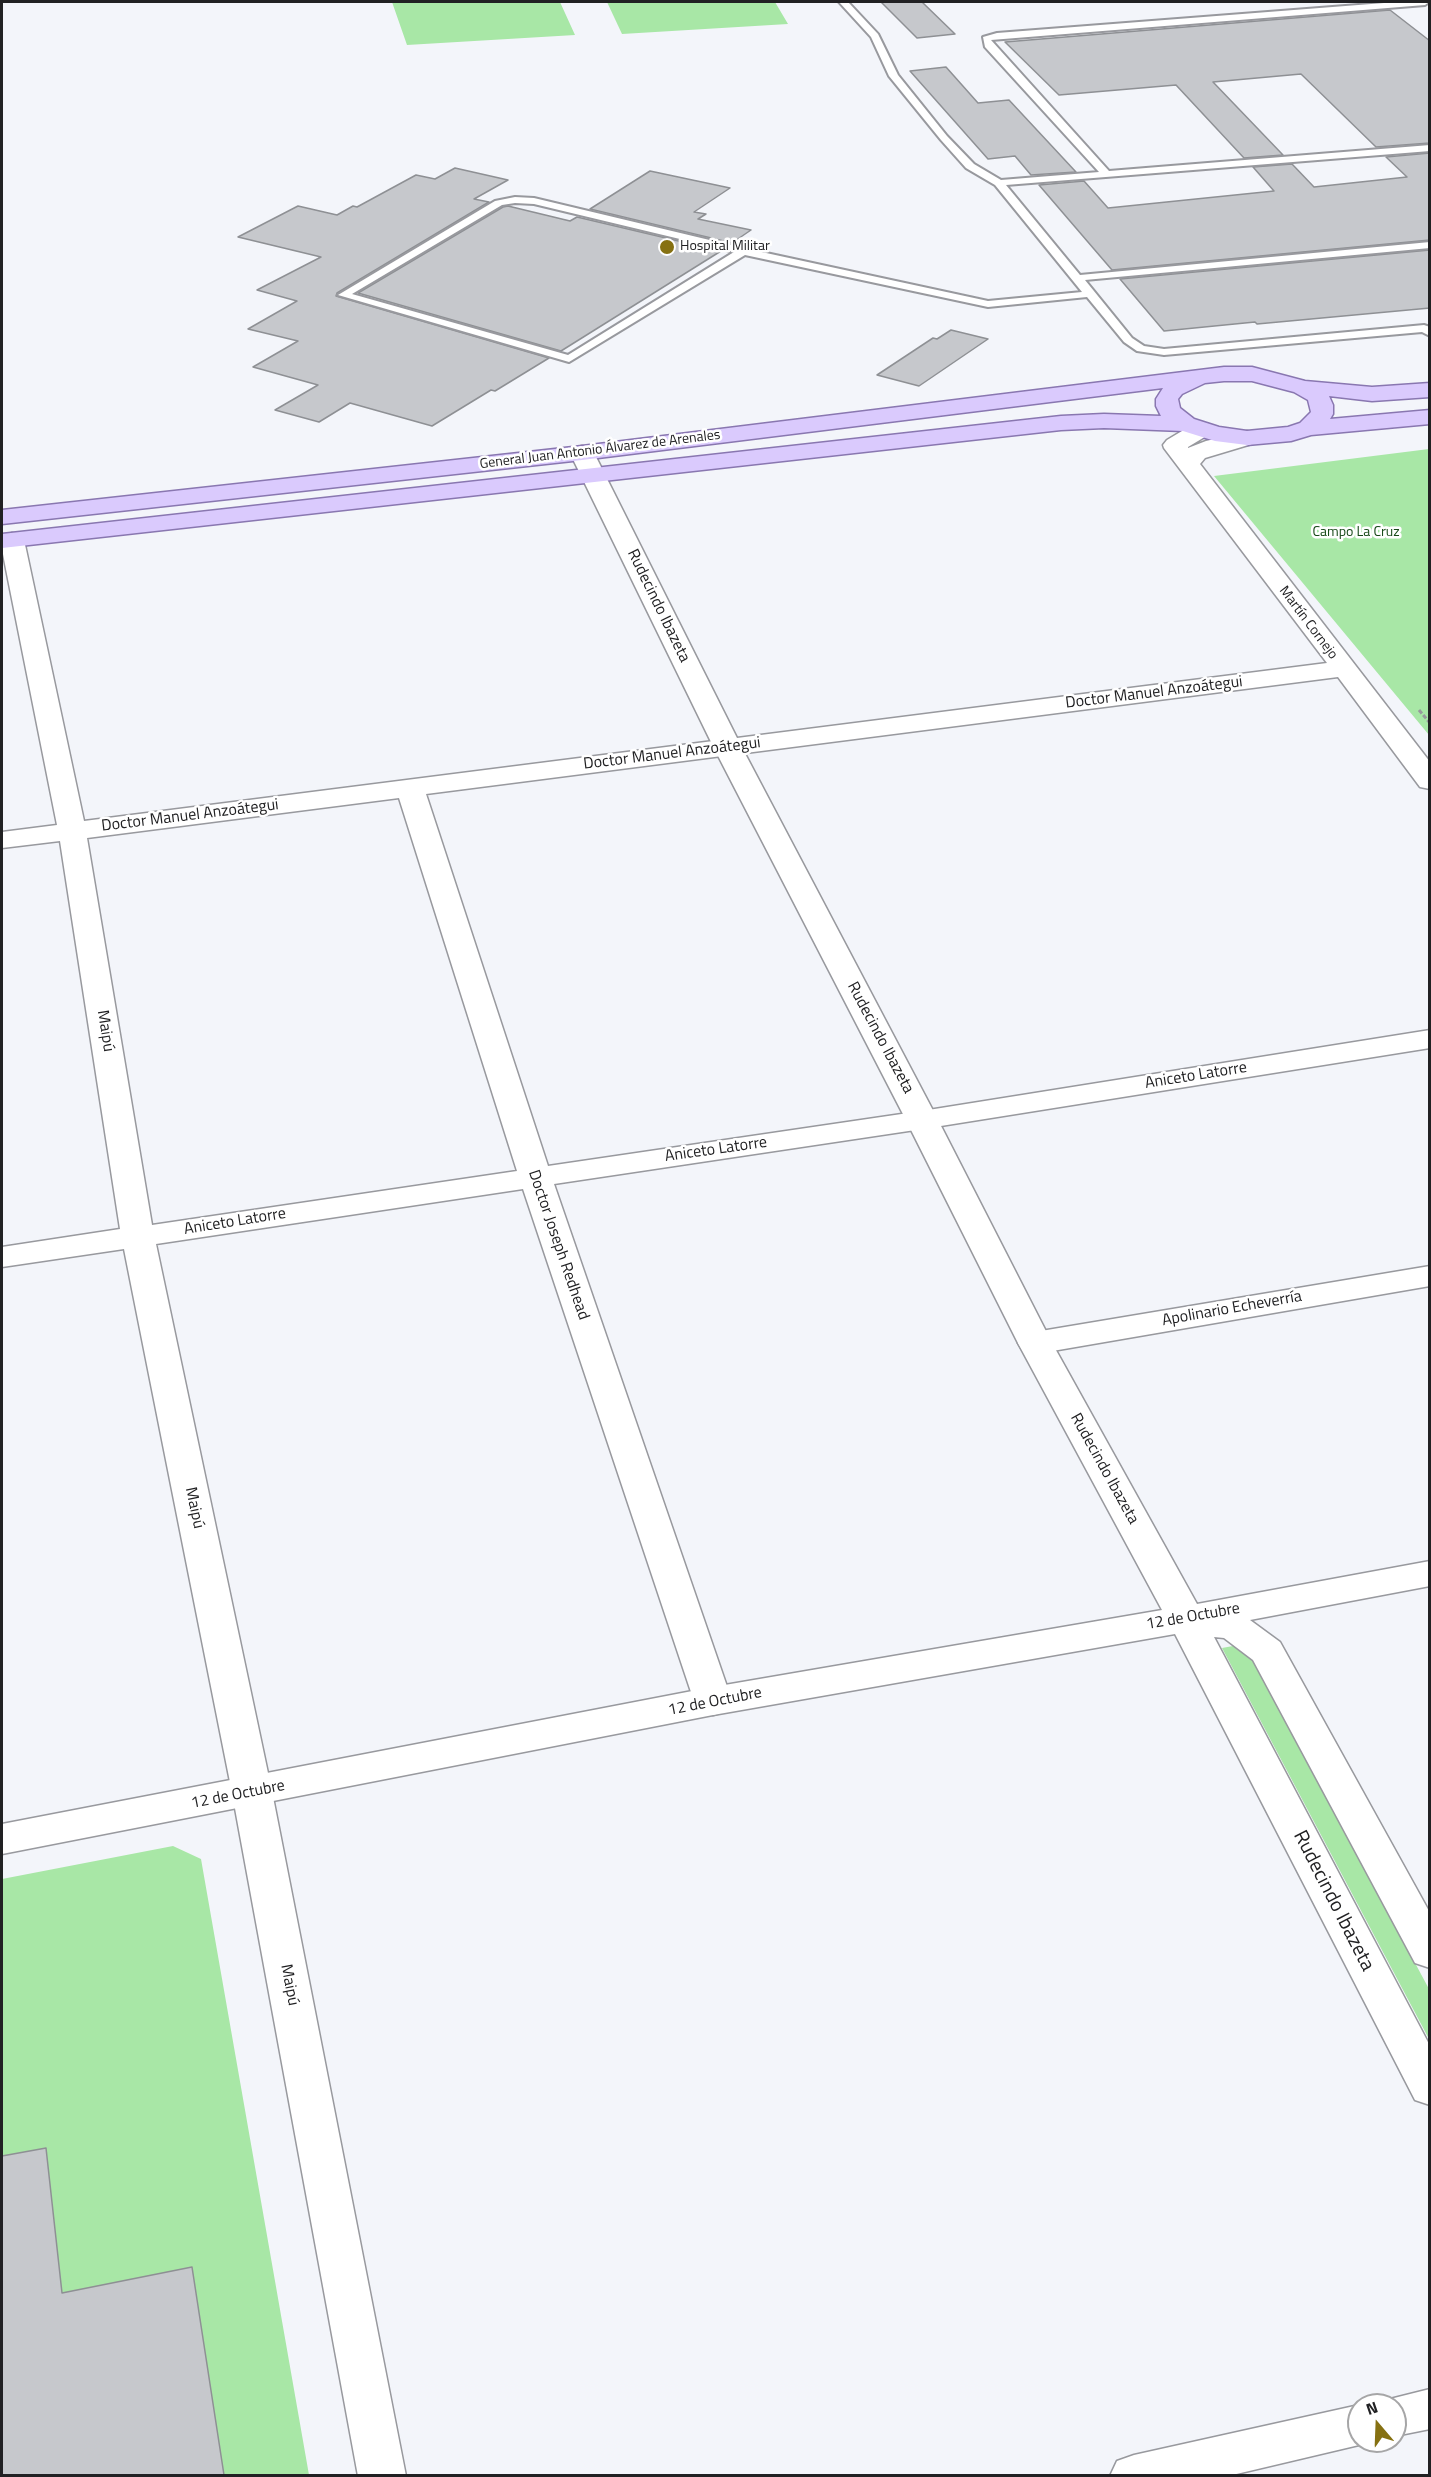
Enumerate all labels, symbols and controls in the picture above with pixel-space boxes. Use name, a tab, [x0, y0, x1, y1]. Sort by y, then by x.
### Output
marker: Hospital Militar	[658, 238, 676, 256]
place label: Hospital Militar	[680, 239, 770, 255]
street label: General Juan Antonio Álvarez de Arenales	[479, 427, 721, 473]
park label: Campo La Cruz	[1312, 525, 1400, 541]
street label: Rudecindo Ibazeta	[622, 546, 694, 666]
street label: Martín Cornejo	[1275, 583, 1341, 663]
street label: Doctor Manuel Anzoátegui	[1064, 673, 1244, 713]
street label: Doctor Manuel Anzoátegui	[582, 734, 762, 774]
street label: Doctor Manuel Anzoátegui	[100, 796, 280, 836]
street label: Rudecindo Ibazeta	[843, 979, 917, 1097]
street label: Maipú	[92, 1009, 118, 1053]
street label: Aniceto Latorre	[1144, 1058, 1248, 1094]
street label: Aniceto Latorre	[664, 1133, 768, 1167]
street label: Doctor Joseph Redhead	[523, 1167, 593, 1323]
street label: Aniceto Latorre	[183, 1204, 287, 1240]
street label: Apolinario Echeverría	[1161, 1287, 1303, 1331]
street label: Rudecindo Ibazeta	[1066, 1410, 1142, 1528]
street label: Maipú	[180, 1486, 208, 1530]
street label: 12 de Octubre	[1145, 1599, 1241, 1635]
street label: 12 de Octubre	[667, 1684, 763, 1720]
street label: 12 de Octubre	[190, 1777, 286, 1813]
street label: Rudecindo Ibazeta	[1287, 1827, 1379, 1975]
street label: Maipú	[276, 1963, 302, 2007]
north arrow	[1347, 2393, 1407, 2453]
text: N	[1363, 2395, 1381, 2421]

